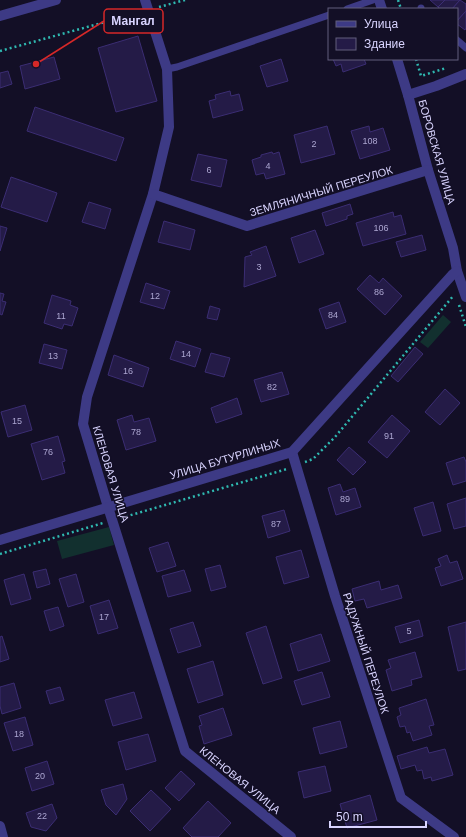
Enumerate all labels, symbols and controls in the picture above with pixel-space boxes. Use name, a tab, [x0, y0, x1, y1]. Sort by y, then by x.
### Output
legend	[328, 8, 458, 60]
callout: Мангал	[104, 9, 163, 33]
text: Мангал	[111, 14, 155, 28]
text: Улица	[364, 17, 398, 31]
text: Здание	[364, 37, 405, 51]
street label: БОРОВСКАЯ УЛИЦА	[416, 98, 458, 206]
house number: 108	[362, 136, 378, 146]
house number: 2	[311, 139, 317, 149]
house number: 4	[265, 161, 271, 171]
street label: ЗЕМЛЯНИЧНЫЙ ПЕРЕУЛОК	[248, 163, 394, 218]
house number: 6	[206, 165, 212, 175]
house number: 106	[373, 223, 389, 233]
house number: 3	[256, 262, 262, 272]
house number: 86	[374, 287, 384, 297]
house number: 12	[150, 291, 160, 301]
house number: 84	[328, 310, 338, 320]
house number: 11	[56, 311, 66, 321]
house number: 14	[181, 349, 191, 359]
house number: 13	[48, 351, 58, 361]
house number: 16	[123, 366, 133, 376]
house number: 82	[267, 382, 277, 392]
house number: 15	[12, 416, 22, 426]
street label: КЛЕНОВАЯ УЛИЦА	[91, 424, 132, 524]
house number: 78	[131, 427, 141, 437]
house number: 91	[384, 431, 394, 441]
street label: УЛИЦА БУТУРЛИНЫХ	[168, 436, 282, 482]
house number: 76	[43, 447, 53, 457]
house number: 89	[340, 494, 350, 504]
house number: 87	[271, 519, 281, 529]
street label: РАДУЖНЫЙ ПЕРЕУЛОК	[341, 591, 391, 716]
house number: 17	[99, 612, 109, 622]
house number: 5	[406, 626, 412, 636]
house number: 18	[14, 729, 24, 739]
street label: КЛЕНОВАЯ УЛИЦА	[197, 744, 283, 817]
house number: 20	[35, 771, 45, 781]
scale bar	[330, 803, 426, 829]
text: 50 m	[336, 810, 363, 824]
house number: 22	[37, 811, 47, 821]

